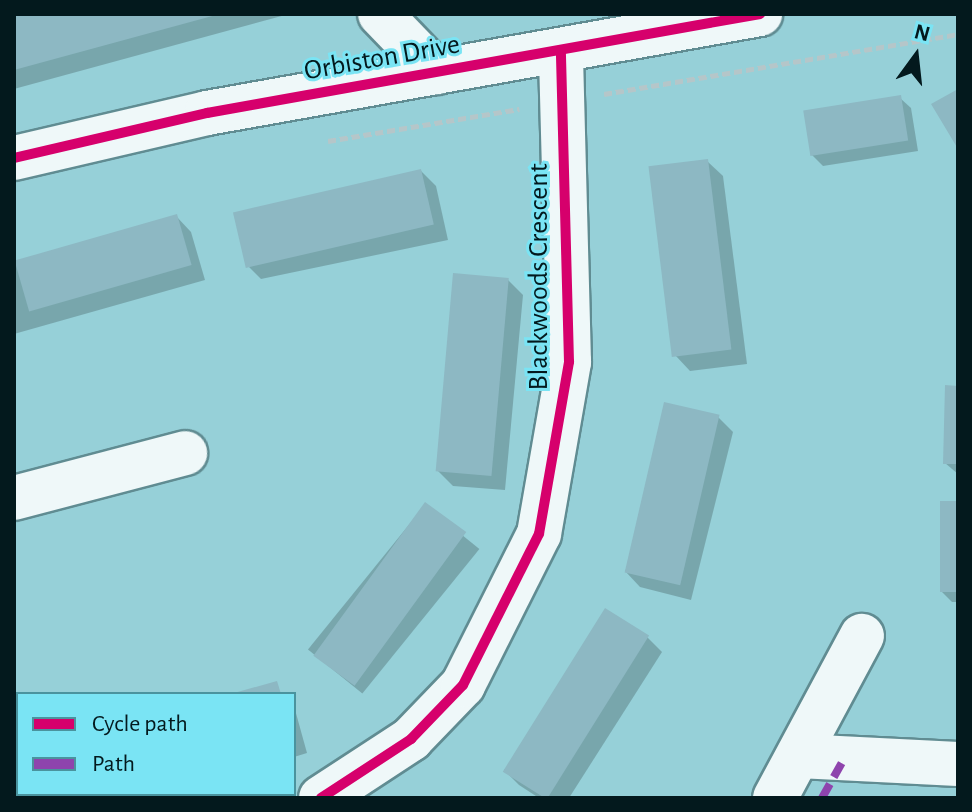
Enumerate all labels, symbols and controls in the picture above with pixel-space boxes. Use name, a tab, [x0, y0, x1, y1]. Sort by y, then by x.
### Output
north arrow	[876, 16, 956, 96]
text: N	[912, 20, 932, 45]
street label: Orbiston Drive	[301, 28, 463, 88]
street label: Blackwoods Crescent	[522, 163, 556, 391]
legend	[16, 692, 296, 796]
text: Cycle path	[92, 712, 188, 736]
text: Path	[92, 752, 135, 776]

